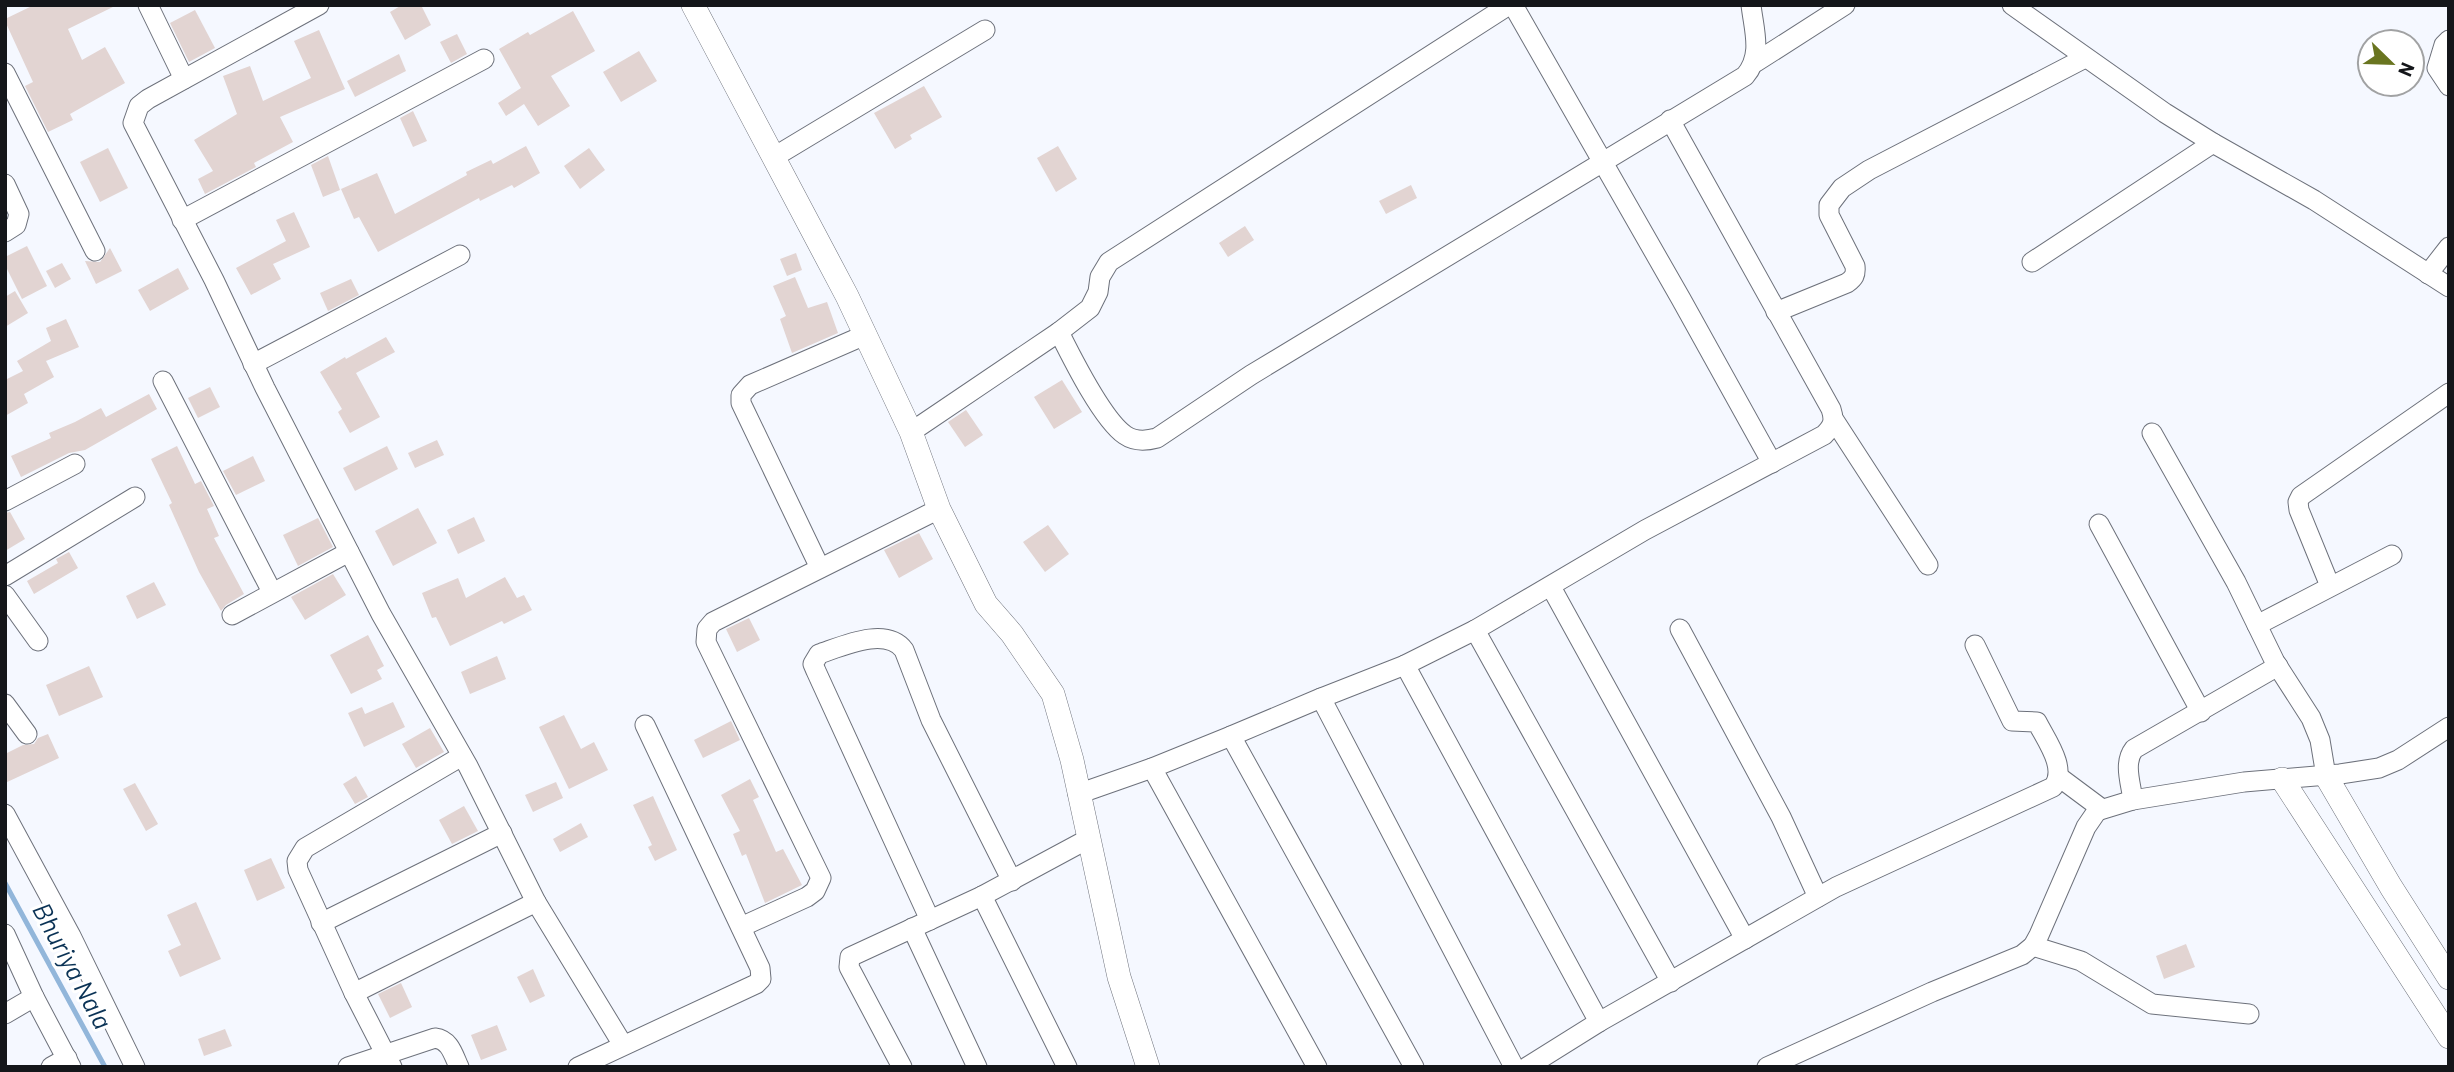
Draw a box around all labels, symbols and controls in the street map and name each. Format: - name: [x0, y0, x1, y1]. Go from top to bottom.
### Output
- north arrow: [2356, 28, 2426, 98]
- text: N: [2394, 60, 2420, 80]
- water label: Bhuriya Nala: [27, 897, 120, 1034]

